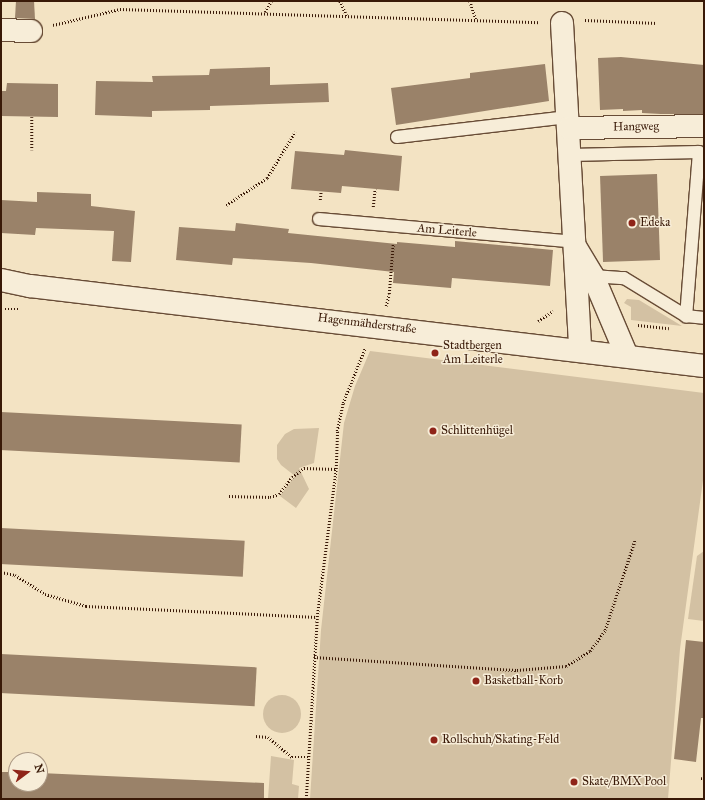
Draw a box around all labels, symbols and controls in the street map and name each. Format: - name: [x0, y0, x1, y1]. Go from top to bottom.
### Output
- street label: Hangweg: [613, 119, 659, 135]
- place label: Edeka: [640, 216, 670, 230]
- marker: Edeka: [627, 218, 637, 228]
- street label: Am Leiterle: [417, 221, 477, 241]
- street label: Hagenmähderstraße: [317, 311, 417, 337]
- place label: Stadtbergen Am Leiterle: [443, 339, 503, 367]
- marker: Stadtbergen Am Leiterle: [430, 348, 440, 358]
- place label: Schlittenhügel: [441, 424, 513, 438]
- marker: Schlittenhügel: [428, 426, 438, 436]
- place label: Basketball-Korb: [484, 674, 563, 688]
- marker: Basketball-Korb: [471, 676, 481, 686]
- place label: Rollschuh/Skating-Feld: [442, 733, 559, 747]
- marker: Rollschuh/Skating-Feld: [429, 735, 439, 745]
- north arrow: [8, 752, 48, 792]
- text: N: [32, 763, 47, 775]
- place label: Skate/BMX Pool: [582, 775, 666, 789]
- marker: Skate/BMX Pool: [569, 777, 579, 787]

